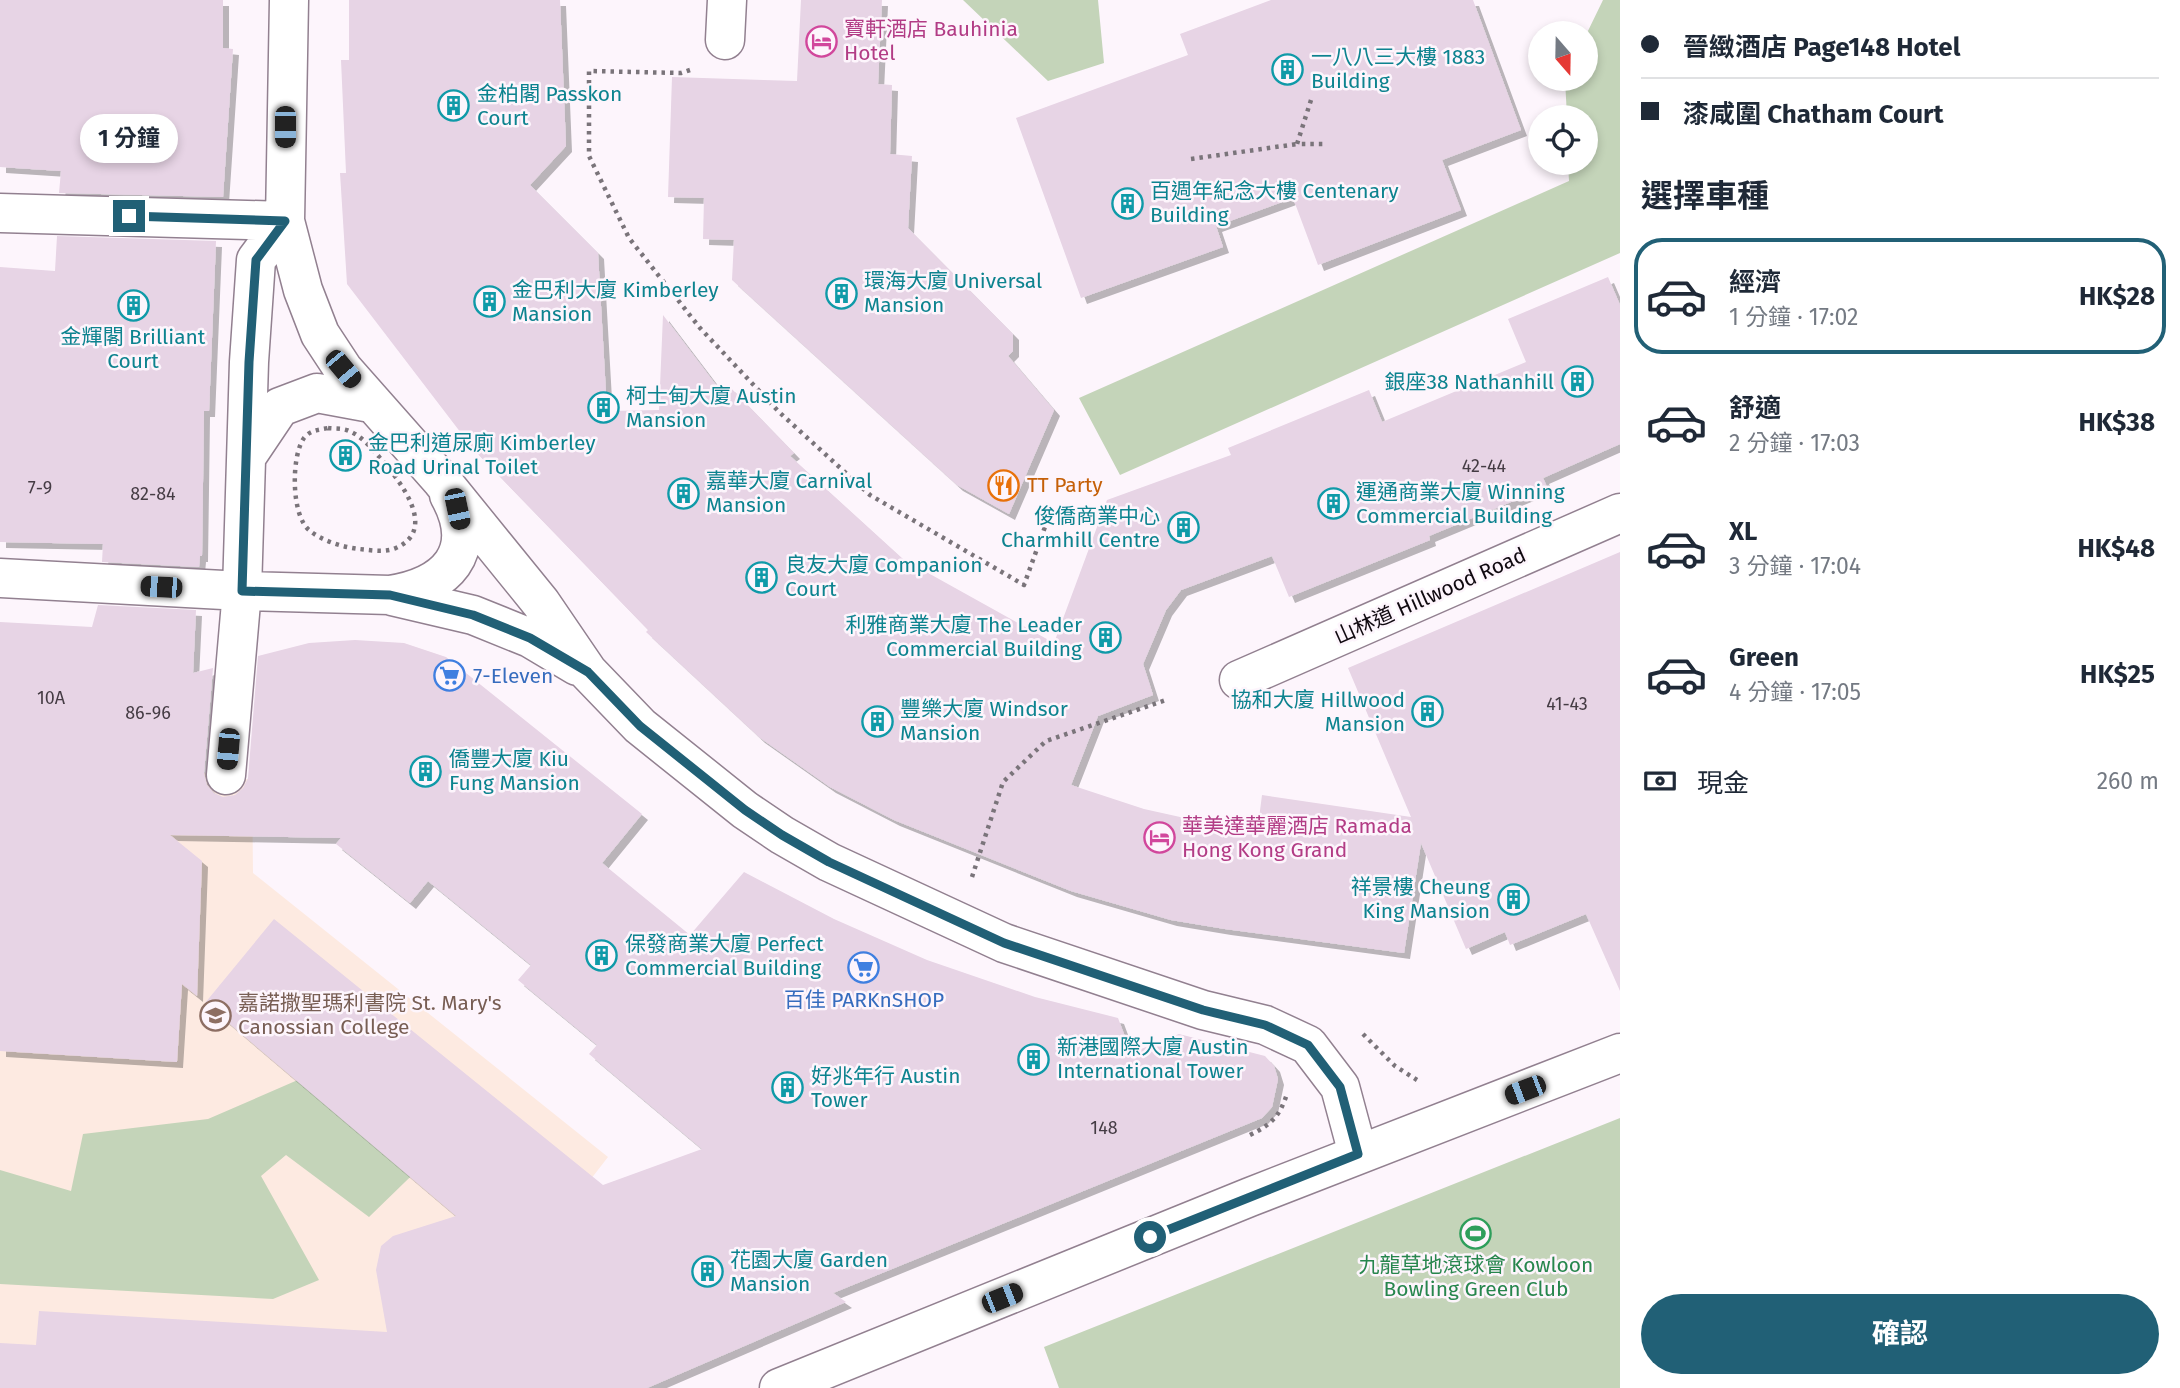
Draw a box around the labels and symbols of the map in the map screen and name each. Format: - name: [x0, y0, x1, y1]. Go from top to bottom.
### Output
- place label: 寶軒酒店 Bauhinia Hotel: [844, 16, 1018, 66]
- north arrow: [1528, 21, 1598, 91]
- hotel icon: 寶軒酒店 Bauhinia Hotel: [804, 24, 838, 58]
- place label: 一八八三大樓 1883 Building: [1311, 44, 1485, 94]
- building icon: 一八八三大樓 1883 Building: [1271, 52, 1305, 86]
- place label: 金柏閣 Passkon Court: [477, 81, 622, 131]
- building icon: 金柏閣 Passkon Court: [437, 89, 471, 123]
- car: [275, 106, 296, 148]
- callout: 1 分鐘: [80, 114, 178, 164]
- place label: 百週年紀念大樓 Centenary Building: [1150, 178, 1399, 228]
- building icon: 百週年紀念大樓 Centenary Building: [1110, 186, 1144, 220]
- route end: [113, 200, 145, 232]
- place label: 環海大廈 Universal Mansion: [864, 268, 1042, 318]
- building icon: 環海大廈 Universal Mansion: [824, 276, 858, 310]
- place label: 金巴利大廈 Kimberley Mansion: [512, 277, 719, 327]
- building icon: 金巴利大廈 Kimberley Mansion: [472, 285, 506, 319]
- building icon: 金輝閣 Brilliant Court: [116, 288, 150, 322]
- place label: 金輝閣 Brilliant Court: [61, 324, 206, 374]
- car: [322, 346, 365, 392]
- building icon: 銀座38 Nathanhill: [1560, 365, 1594, 399]
- place label: 銀座38 Nathanhill: [1384, 369, 1554, 395]
- place label: 柯士甸大廈 Austin Mansion: [626, 383, 796, 433]
- building icon: 柯士甸大廈 Austin Mansion: [586, 391, 620, 425]
- place label: 金巴利道尿廁 Kimberley Road Urinal Toilet: [368, 430, 596, 480]
- building icon: 金巴利道尿廁 Kimberley Road Urinal Toilet: [328, 438, 362, 472]
- house number: 42-44: [1462, 455, 1507, 477]
- place label: 嘉華大廈 Carnival Mansion: [706, 468, 872, 518]
- restaurant icon: TT Party: [987, 468, 1021, 502]
- place label: TT Party: [1027, 472, 1103, 498]
- building icon: 嘉華大廈 Carnival Mansion: [666, 476, 700, 510]
- house number: 7-9: [28, 477, 52, 499]
- place label: 運通商業大廈 Winning Commercial Building: [1356, 479, 1565, 529]
- house number: 82-84: [130, 483, 176, 505]
- car: [443, 486, 472, 532]
- building icon: 運通商業大廈 Winning Commercial Building: [1316, 487, 1350, 521]
- place label: 俊僑商業中心 Charmhill Centre: [1001, 503, 1160, 553]
- building icon: 俊僑商業中心 Charmhill Centre: [1166, 511, 1200, 545]
- street label: 山林道 Hillwood Road: [1330, 542, 1530, 650]
- place label: 良友大廈 Companion Court: [785, 552, 983, 602]
- building icon: 良友大廈 Companion Court: [745, 560, 779, 594]
- car: [140, 575, 183, 599]
- place label: 利雅商業大廈 The Leader Commercial Building: [846, 612, 1082, 662]
- building icon: 利雅商業大廈 The Leader Commercial Building: [1088, 620, 1122, 654]
- supermarket icon: 7-Eleven: [433, 659, 467, 693]
- place label: 7-Eleven: [473, 663, 553, 689]
- house number: 10A: [37, 687, 66, 709]
- place label: 協和大廈 Hillwood Mansion: [1231, 687, 1405, 737]
- house number: 41-43: [1546, 693, 1588, 715]
- building icon: 協和大廈 Hillwood Mansion: [1411, 695, 1445, 729]
- place label: 豐樂大廈 Windsor Mansion: [900, 696, 1068, 746]
- house number: 86-96: [125, 702, 171, 724]
- building icon: 豐樂大廈 Windsor Mansion: [860, 704, 894, 738]
- car: [216, 727, 241, 771]
- place label: 僑豐大廈 Kiu Fung Mansion: [449, 746, 580, 796]
- building icon: 僑豐大廈 Kiu Fung Mansion: [409, 754, 443, 788]
- place label: 華美達華麗酒店 Ramada Hong Kong Grand: [1182, 813, 1412, 863]
- hotel icon: 華美達華麗酒店 Ramada Hong Kong Grand: [1142, 821, 1176, 855]
- place label: 祥景樓 Cheung King Mansion: [1351, 874, 1490, 924]
- building icon: 祥景樓 Cheung King Mansion: [1496, 882, 1530, 916]
- place label: 保發商業大廈 Perfect Commercial Building: [625, 931, 824, 981]
- building icon: 保發商業大廈 Perfect Commercial Building: [585, 939, 619, 973]
- supermarket icon: 百佳 PARKnSHOP: [847, 951, 881, 985]
- place label: 百佳 PARKnSHOP: [784, 987, 944, 1013]
- place label: 嘉諾撒聖瑪利書院 St. Mary's Canossian College: [238, 990, 502, 1040]
- school or university icon: 嘉諾撒聖瑪利書院 St. Mary's Canossian College: [198, 998, 232, 1032]
- place label: 新港國際大廈 Austin International Tower: [1057, 1034, 1248, 1084]
- building icon: 新港國際大廈 Austin International Tower: [1017, 1042, 1051, 1076]
- place label: 好兆年行 Austin Tower: [811, 1063, 960, 1113]
- building icon: 好兆年行 Austin Tower: [771, 1071, 805, 1105]
- car: [1502, 1073, 1549, 1107]
- house number: 148: [1090, 1117, 1118, 1139]
- sports icon: 九龍草地滾球會 Kowloon Bowling Green Club: [1459, 1216, 1493, 1250]
- route start: [1134, 1221, 1166, 1253]
- place label: 花園大廈 Garden Mansion: [730, 1247, 888, 1297]
- place label: 九龍草地滾球會 Kowloon Bowling Green Club: [1359, 1252, 1593, 1302]
- building icon: 花園大廈 Garden Mansion: [690, 1255, 724, 1289]
- car: [979, 1280, 1026, 1316]

